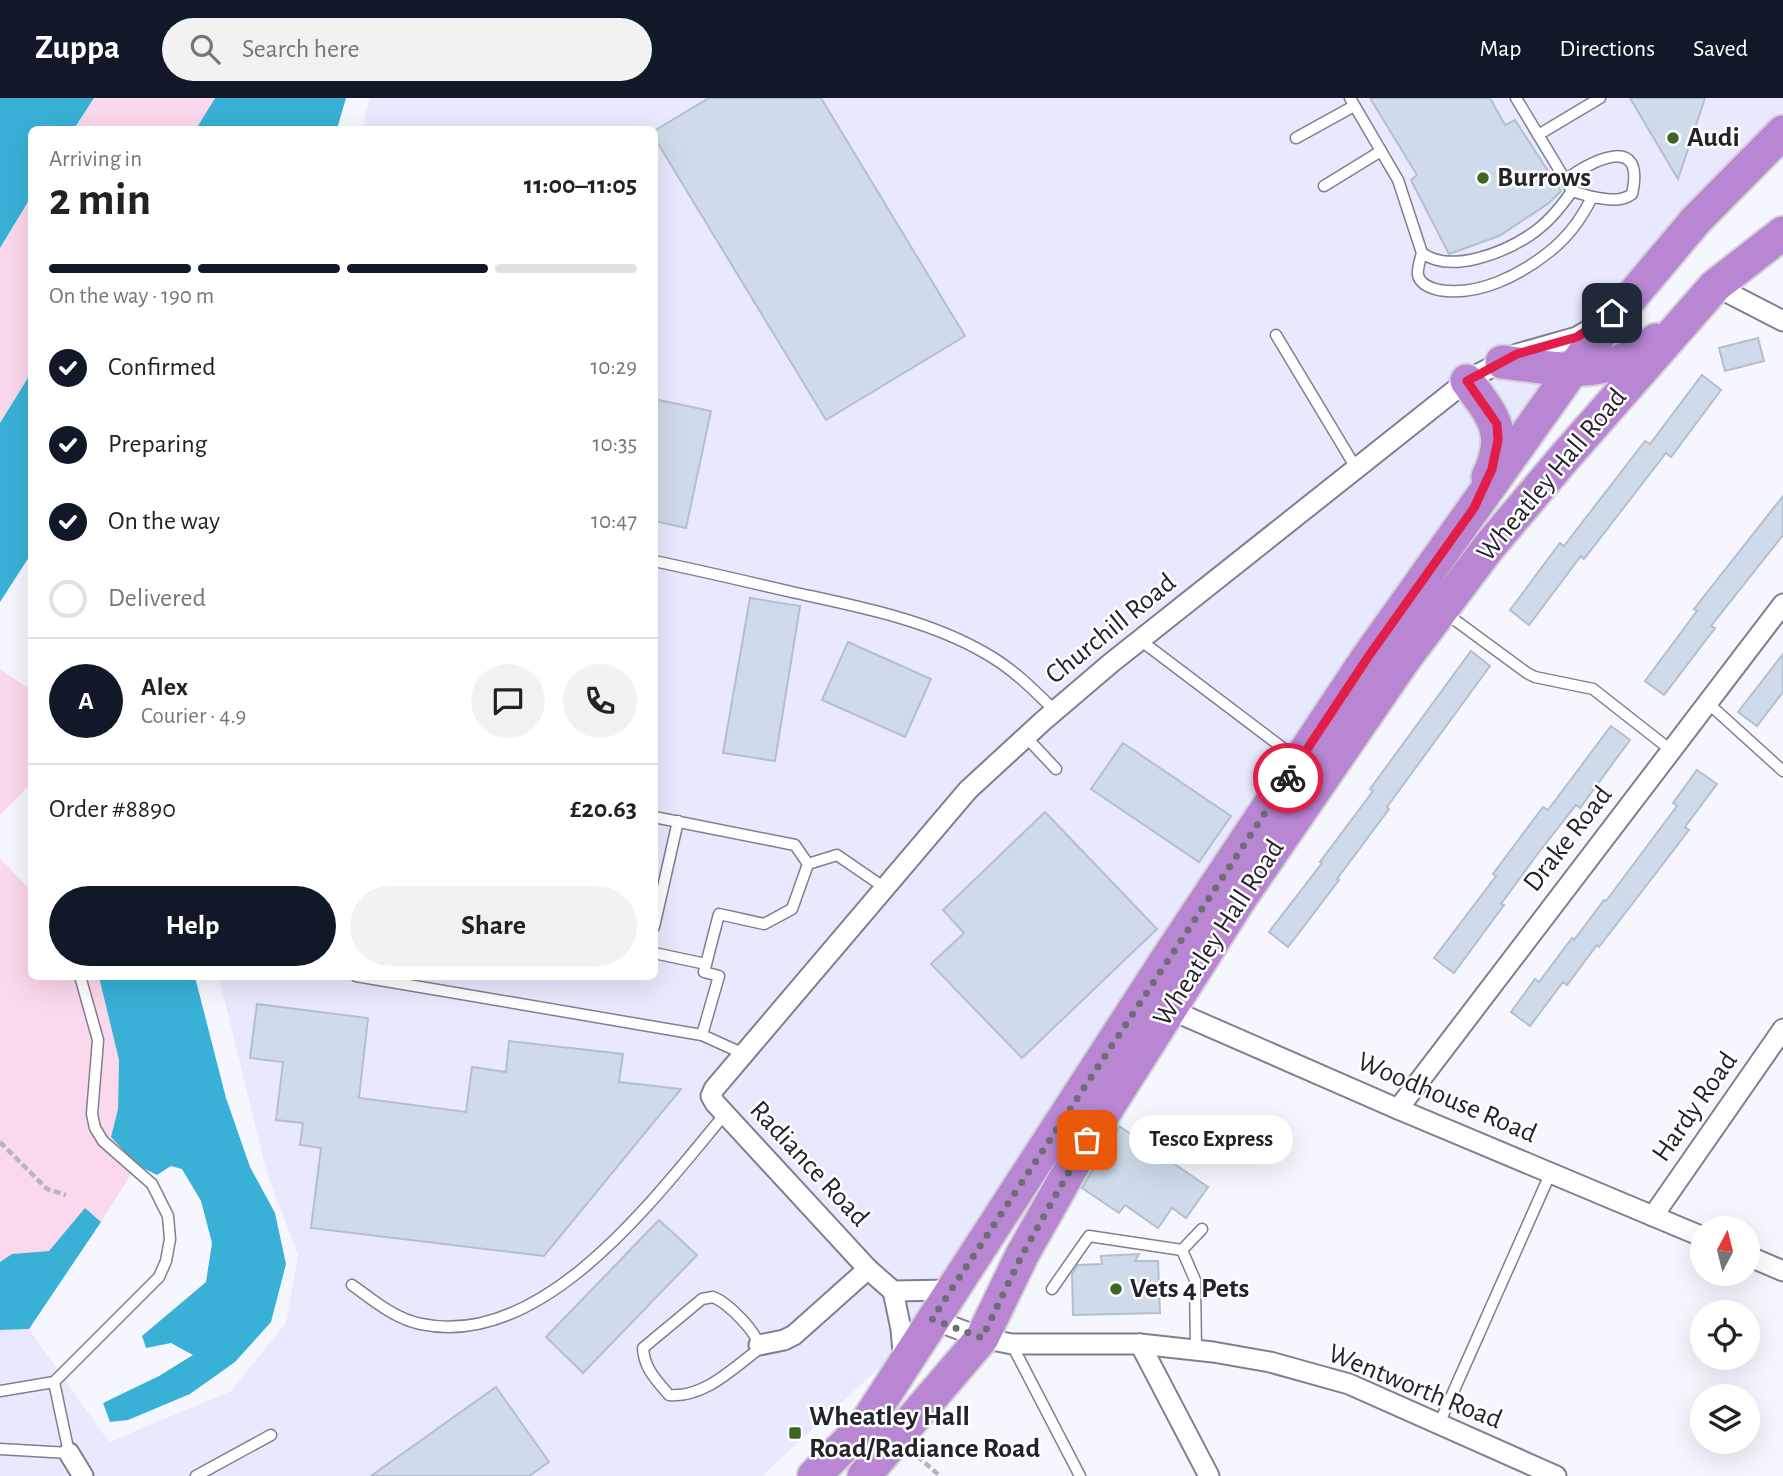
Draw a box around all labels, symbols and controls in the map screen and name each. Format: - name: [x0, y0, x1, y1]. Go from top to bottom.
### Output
- search box: [162, 18, 652, 81]
- icon: search: [186, 30, 224, 68]
- text: Zuppa: [35, 32, 120, 65]
- text: Search here: [242, 36, 359, 62]
- text: Map: [1479, 37, 1521, 61]
- text: Directions: [1559, 37, 1655, 61]
- text: Saved: [1693, 37, 1748, 61]
- place label: Audi: [1687, 124, 1740, 152]
- marker: Audi: [1665, 130, 1681, 146]
- text: Arriving in: [49, 148, 142, 171]
- place label: Burrows: [1497, 164, 1591, 192]
- marker: Burrows: [1475, 170, 1491, 186]
- text: 11:00–11:05: [524, 172, 637, 198]
- text: 2 min: [49, 177, 151, 223]
- pin: [1582, 283, 1642, 343]
- text: On the way · 190 m: [49, 285, 214, 308]
- icon: home: [1593, 294, 1631, 332]
- icon: check: [49, 349, 87, 387]
- text: Confirmed: [108, 354, 216, 380]
- text: 10:29: [590, 356, 637, 379]
- street label: Wheatley Hall Road: [1472, 383, 1632, 567]
- icon: check: [49, 426, 87, 464]
- text: Preparing: [108, 431, 207, 457]
- text: 10:35: [593, 433, 637, 456]
- icon: check: [49, 503, 87, 541]
- text: On the way: [108, 508, 220, 534]
- text: 10:47: [591, 510, 637, 533]
- street label: Churchill Road: [1041, 568, 1181, 690]
- text: Delivered: [108, 585, 206, 611]
- button: chat: [471, 664, 545, 738]
- button: phone: [563, 664, 637, 738]
- text: Alex: [141, 674, 188, 700]
- text: A: [78, 688, 94, 714]
- text: Courier · 4.9: [141, 705, 246, 728]
- courier: [1253, 743, 1323, 813]
- icon: bike: [1269, 759, 1307, 797]
- street label: Drake Road: [1518, 781, 1618, 897]
- text: Order #8890: [49, 796, 176, 822]
- text: £20.63: [570, 796, 637, 822]
- street label: Wheatley Hall Road: [1148, 835, 1290, 1031]
- button: Help: [49, 886, 336, 966]
- button: Share: [350, 886, 637, 966]
- street label: Hardy Road: [1647, 1047, 1743, 1167]
- street label: Woodhouse Road: [1353, 1048, 1541, 1148]
- street label: Radiance Road: [744, 1096, 874, 1232]
- pin: [1057, 1110, 1117, 1170]
- callout: Tesco Express: [1129, 1116, 1294, 1164]
- icon: bag: [1068, 1121, 1106, 1159]
- text: Tesco Express: [1149, 1128, 1273, 1151]
- north arrow: [1690, 1216, 1760, 1286]
- map controls: [1690, 1216, 1760, 1454]
- place label: Vets 4 Pets: [1130, 1275, 1249, 1303]
- marker: Vets 4 Pets: [1108, 1281, 1124, 1297]
- button: locate: [1690, 1300, 1760, 1370]
- street label: Wentworth Road: [1324, 1339, 1506, 1435]
- button: layers: [1690, 1384, 1760, 1454]
- place label: Wheatley Hall Road/Radiance Road: [809, 1403, 1041, 1463]
- marker: Wheatley Hall Road/Radiance Road: [787, 1425, 803, 1441]

